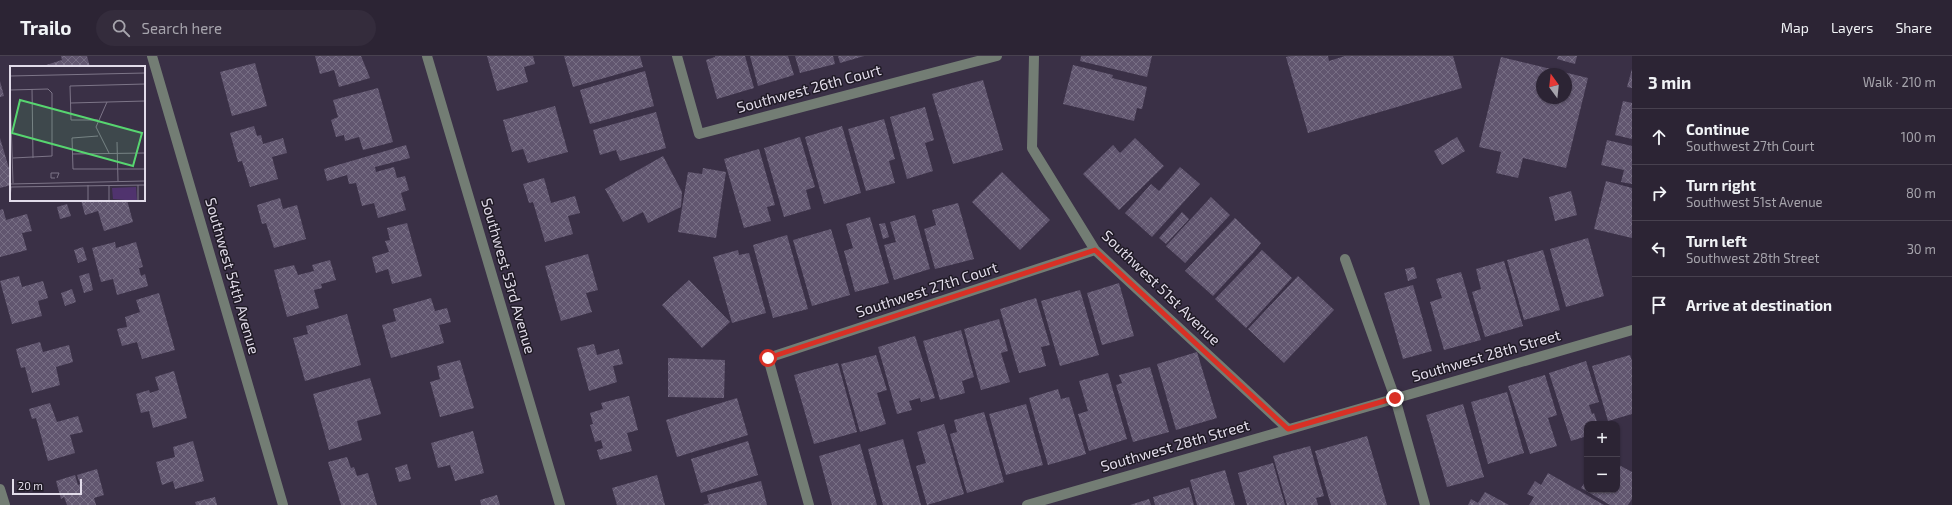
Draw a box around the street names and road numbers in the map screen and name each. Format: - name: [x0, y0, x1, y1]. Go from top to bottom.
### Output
- street label: Southwest 26th Court: [734, 60, 883, 116]
- street label: Southwest 54th Avenue: [202, 195, 264, 356]
- street label: Southwest 53rd Avenue: [478, 196, 540, 356]
- street label: Southwest 51st Avenue: [1099, 226, 1225, 348]
- street label: Southwest 27th Court: [853, 258, 1000, 321]
- street label: Southwest 28th Street: [1409, 325, 1562, 385]
- street label: Southwest 28th Street: [1098, 415, 1251, 475]

